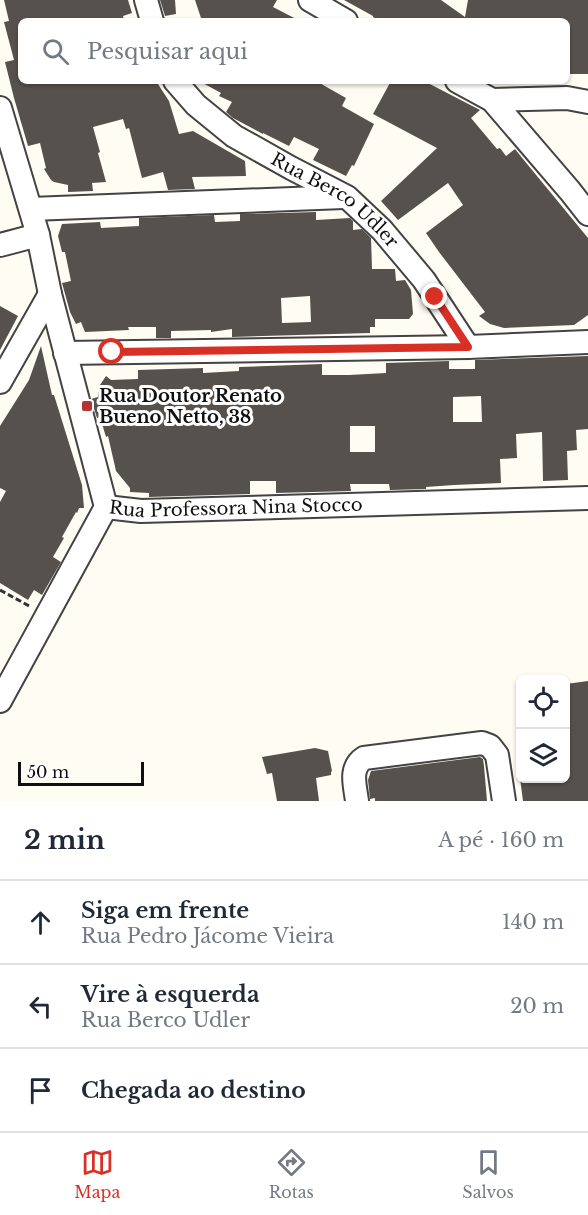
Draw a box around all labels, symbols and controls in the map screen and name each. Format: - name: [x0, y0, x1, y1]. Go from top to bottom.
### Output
- search box: [18, 18, 570, 84]
- icon: search: [39, 35, 72, 68]
- text: Pesquisar aqui: [87, 38, 248, 65]
- street label: Rua Berco Udler: [267, 148, 403, 252]
- route end: [421, 283, 447, 309]
- route start: [98, 338, 124, 364]
- place label: Rua Doutor Renato Bueno Netto, 38: [99, 385, 282, 428]
- marker: Rua Doutor Renato Bueno Netto, 38: [80, 399, 94, 413]
- street label: Rua Professora Nina Stocco: [108, 494, 363, 522]
- map controls: [516, 675, 570, 783]
- button: locate: [516, 675, 570, 729]
- button: layers: [516, 729, 570, 783]
- scale bar: [18, 759, 144, 786]
- text: 50 m: [27, 762, 69, 782]
- text: 2 min: [24, 824, 105, 856]
- text: A pé · 160 m: [438, 828, 564, 852]
- text: Siga em frente: [81, 897, 249, 924]
- icon: ahead: [24, 906, 57, 939]
- text: 140 m: [502, 910, 564, 934]
- text: Rua Pedro Jácome Vieira: [81, 924, 334, 948]
- text: Vire à esquerda: [81, 981, 260, 1008]
- icon: left: [24, 990, 57, 1023]
- text: 20 m: [510, 994, 564, 1018]
- text: Rua Berco Udler: [81, 1008, 250, 1032]
- icon: arrive: [24, 1074, 57, 1107]
- text: Chegada ao destino: [81, 1077, 306, 1104]
- tab: Mapa: [74, 1146, 120, 1202]
- tab: Rotas: [269, 1146, 314, 1202]
- tab: Salvos: [462, 1146, 514, 1202]

